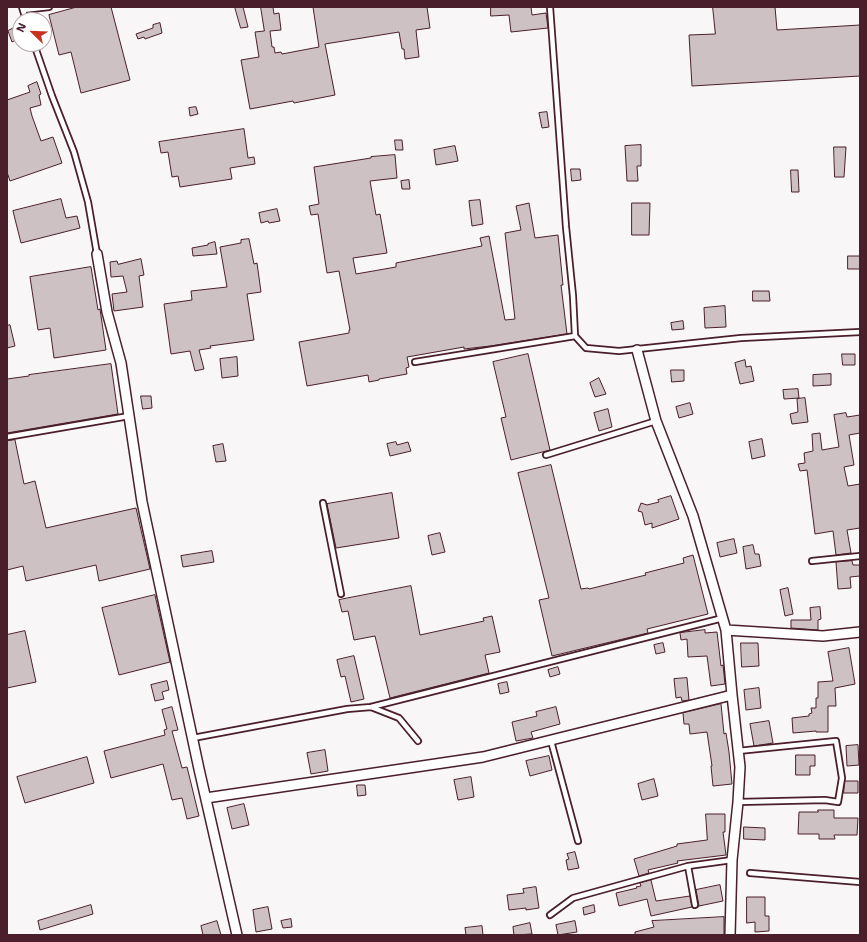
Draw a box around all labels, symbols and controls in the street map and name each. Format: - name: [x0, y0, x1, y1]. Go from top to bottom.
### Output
- north arrow: [12, 12, 52, 52]
- text: N: [13, 21, 30, 34]

